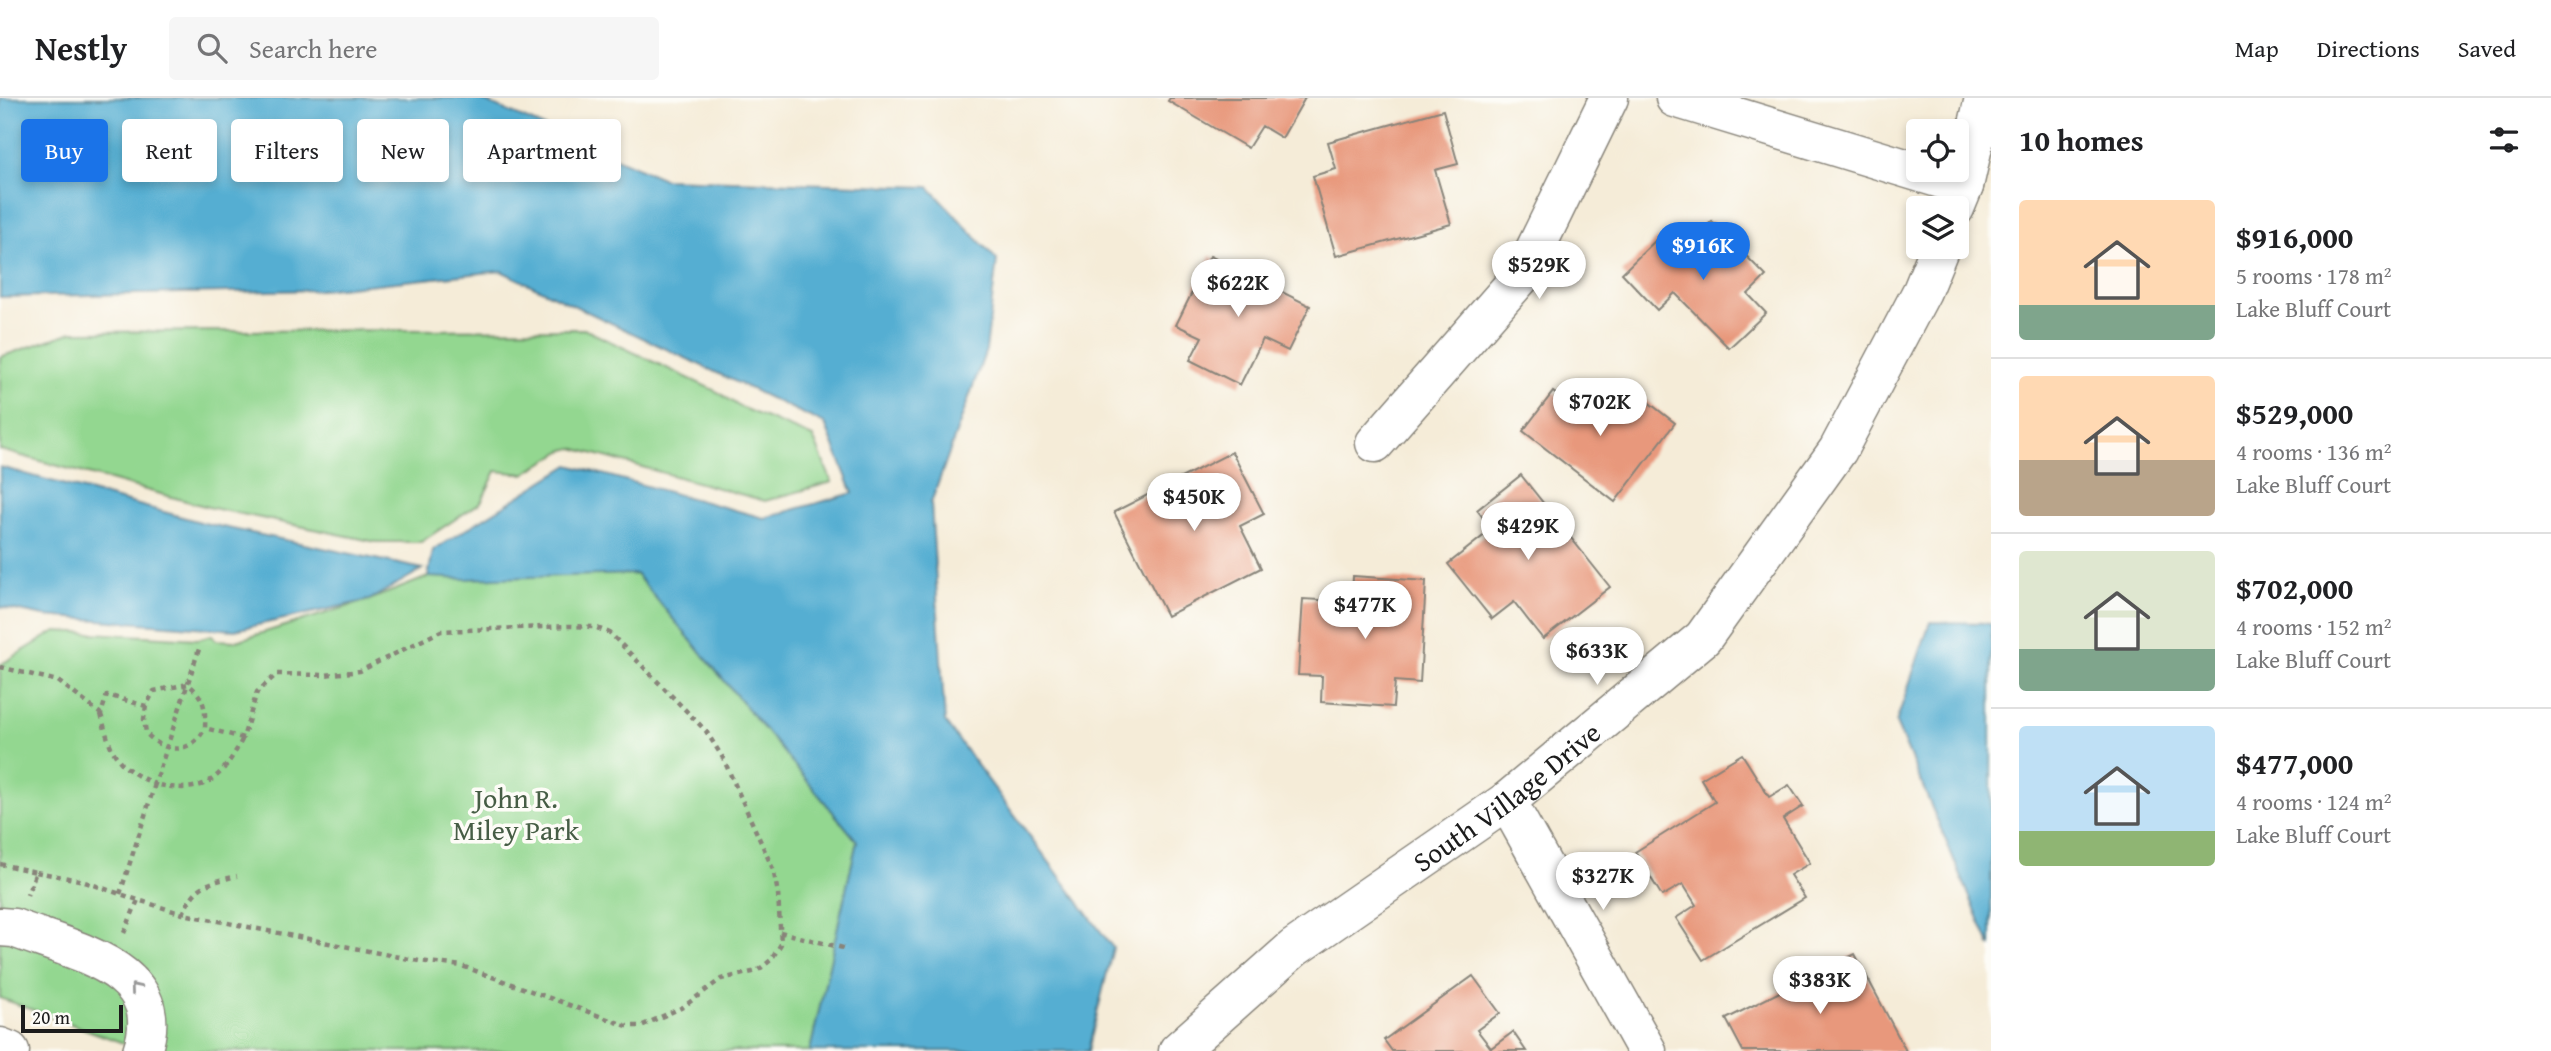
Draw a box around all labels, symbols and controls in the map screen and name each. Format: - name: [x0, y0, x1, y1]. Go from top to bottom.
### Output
- search box: [169, 17, 659, 80]
- text: Nestly: [35, 24, 127, 72]
- icon: search: [193, 29, 231, 67]
- text: Search here: [249, 29, 377, 68]
- text: Map: [2235, 31, 2279, 66]
- text: Directions: [2317, 31, 2420, 66]
- text: Saved: [2458, 31, 2516, 66]
- text: 10 homes: [2019, 118, 2144, 162]
- chip: Buy: [21, 119, 108, 182]
- chip: Rent: [122, 119, 217, 182]
- chip: Filters: [231, 119, 343, 182]
- chip: New: [357, 119, 449, 182]
- chip: Apartment: [463, 119, 621, 182]
- map controls: [1906, 119, 1969, 259]
- button: locate: [1906, 119, 1969, 182]
- icon: filters: [2485, 121, 2523, 159]
- button: layers: [1906, 196, 1969, 259]
- text: $916,000: [2236, 215, 2353, 259]
- pin: $916K: [1654, 222, 1752, 282]
- text: $916K: [1672, 228, 1734, 261]
- icon: home: [2075, 228, 2159, 312]
- pin: $529K: [1490, 242, 1588, 301]
- text: $529K: [1508, 247, 1570, 280]
- text: 5 rooms · 178 m²: [2236, 259, 2391, 292]
- pin: $622K: [1189, 260, 1287, 319]
- text: $622K: [1207, 265, 1269, 298]
- text: Lake Bluff Court: [2236, 292, 2391, 325]
- pin: $702K: [1551, 378, 1649, 438]
- text: $702K: [1569, 384, 1631, 417]
- text: $529,000: [2236, 391, 2353, 435]
- icon: home: [2075, 404, 2159, 488]
- text: 4 rooms · 136 m²: [2236, 435, 2391, 468]
- text: Lake Bluff Court: [2236, 468, 2391, 501]
- pin: $450K: [1145, 474, 1243, 533]
- text: $450K: [1163, 479, 1225, 512]
- pin: $429K: [1479, 503, 1577, 562]
- text: $429K: [1497, 508, 1559, 541]
- text: $702,000: [2236, 566, 2353, 610]
- icon: home: [2075, 579, 2159, 663]
- pin: $477K: [1316, 582, 1414, 641]
- text: $477K: [1334, 587, 1396, 620]
- text: 4 rooms · 152 m²: [2236, 610, 2391, 643]
- pin: $633K: [1548, 628, 1646, 687]
- text: $633K: [1566, 633, 1628, 666]
- text: Lake Bluff Court: [2236, 643, 2391, 676]
- street label: South Village Drive: [1404, 712, 1609, 881]
- text: $477,000: [2236, 741, 2353, 785]
- icon: home: [2075, 754, 2159, 838]
- park label: John R. Miley Park: [453, 777, 580, 850]
- text: 4 rooms · 124 m²: [2236, 785, 2391, 818]
- text: Lake Bluff Court: [2236, 818, 2391, 851]
- pin: $327K: [1554, 852, 1652, 912]
- text: $327K: [1572, 858, 1634, 891]
- pin: $383K: [1771, 956, 1869, 1016]
- text: $383K: [1789, 962, 1851, 995]
- one-way arrow: [131, 983, 143, 996]
- scale bar: [21, 1002, 122, 1034]
- text: 20 m: [32, 1003, 70, 1031]

